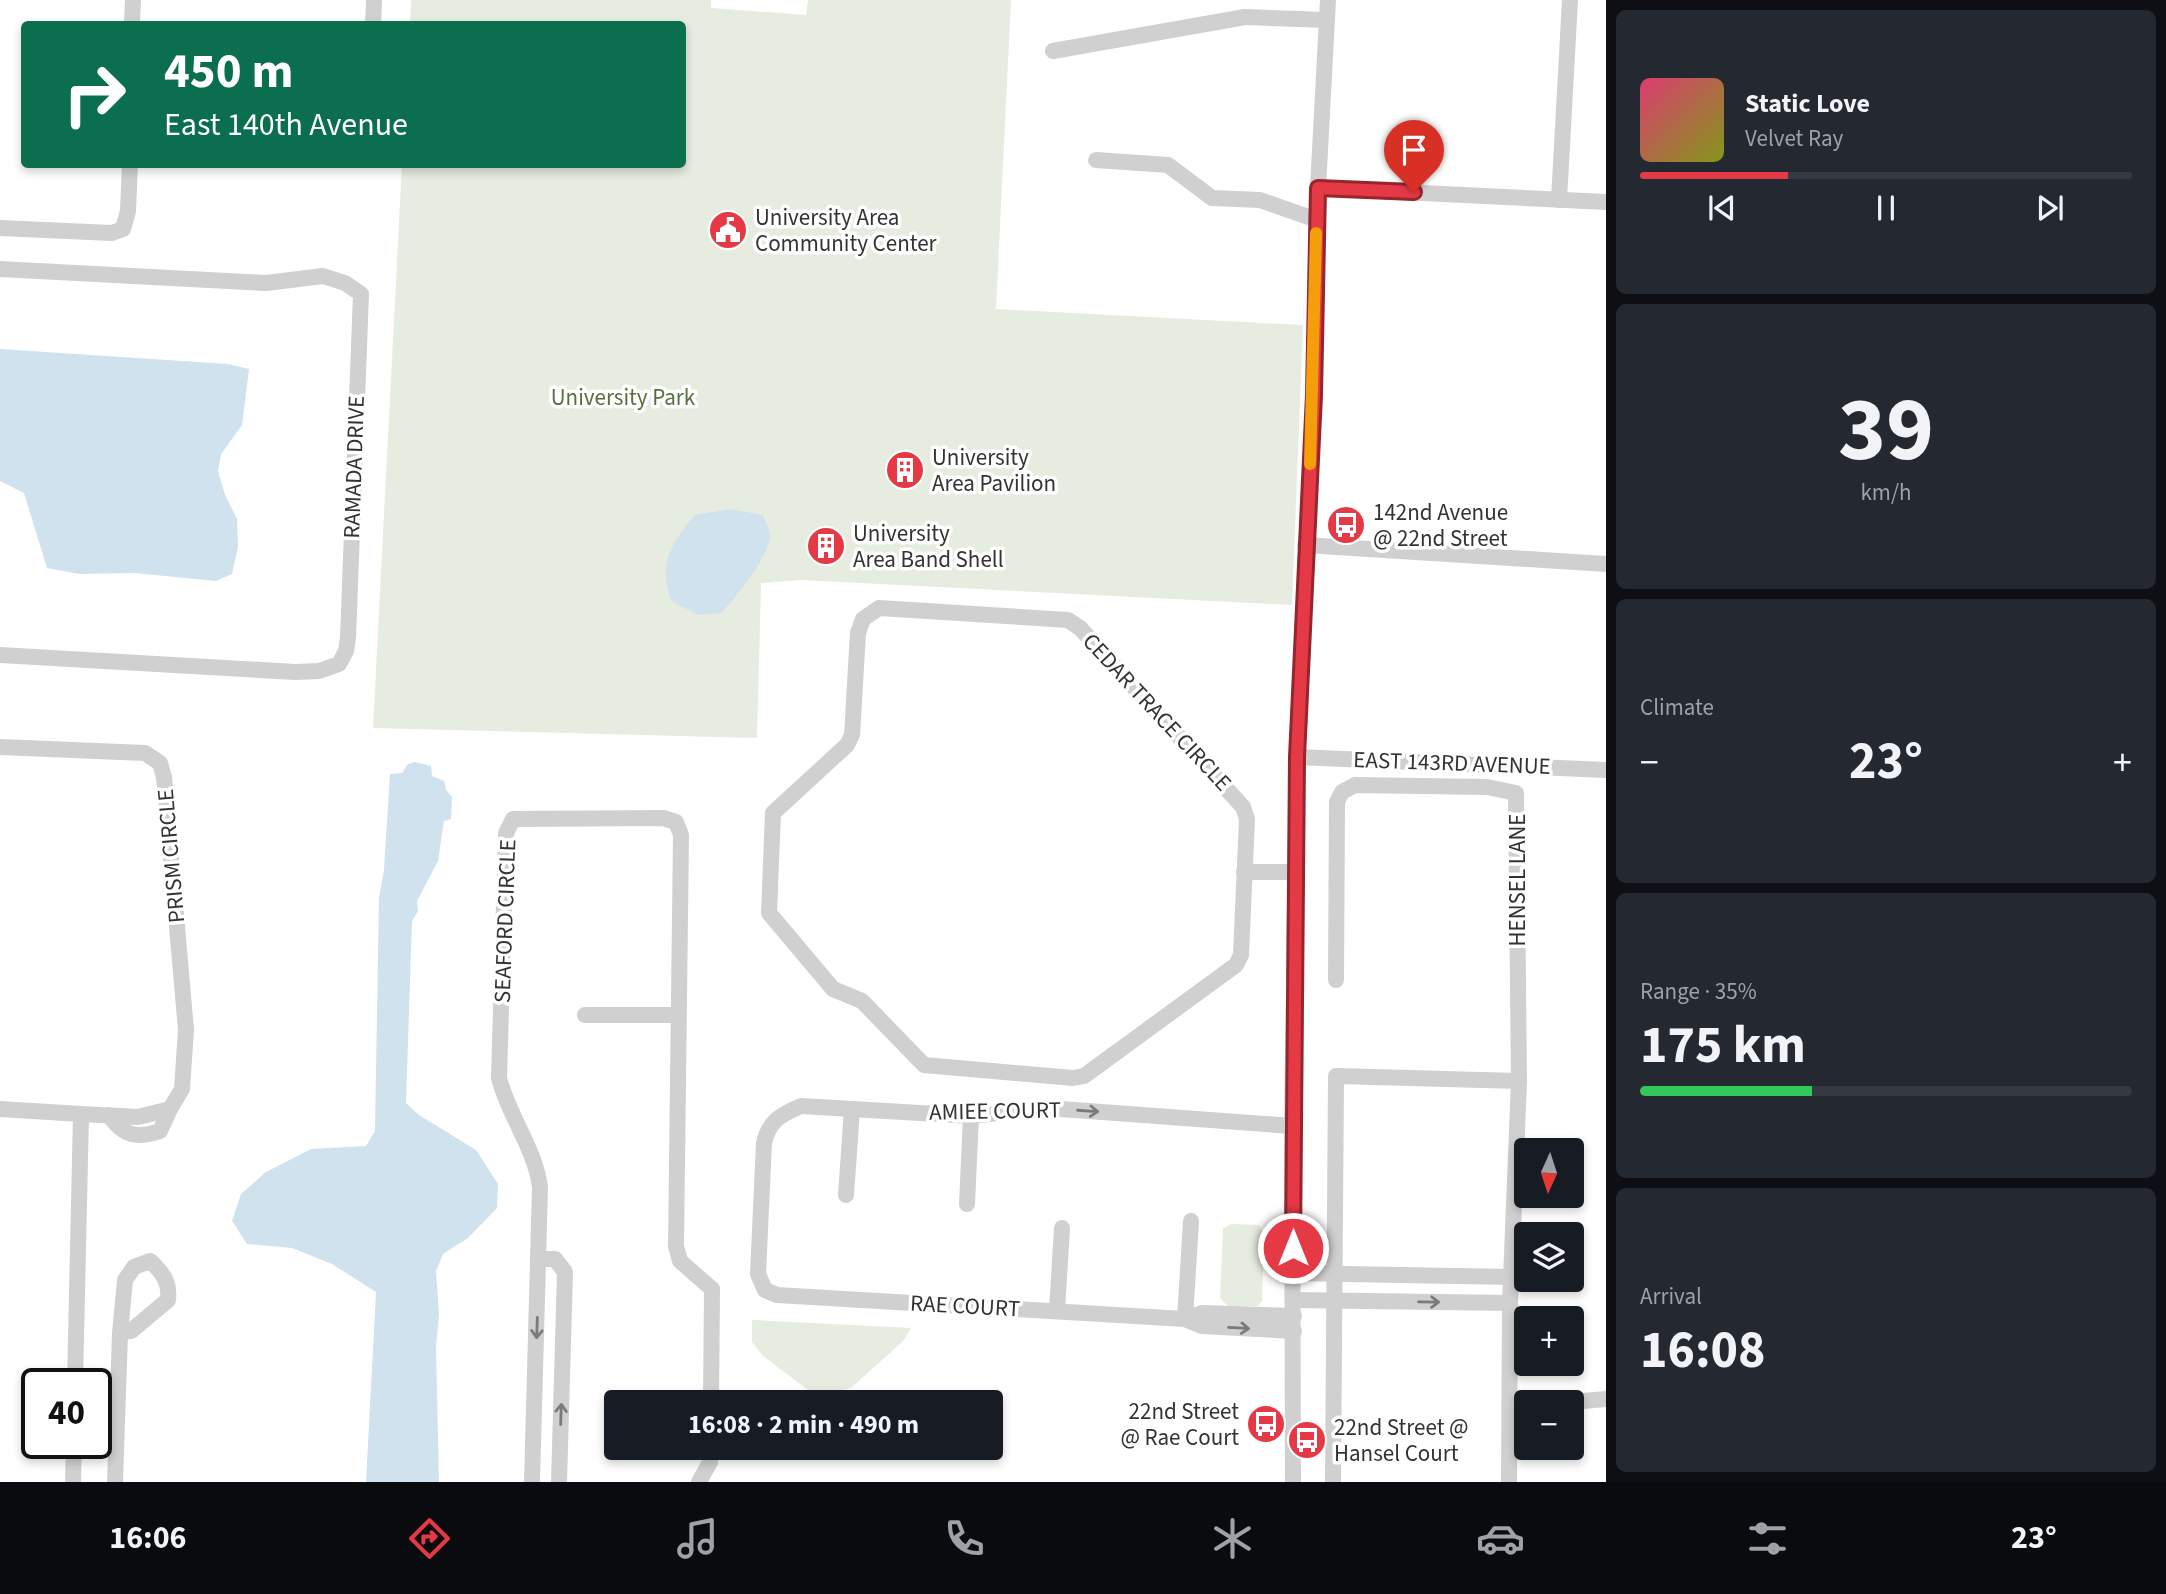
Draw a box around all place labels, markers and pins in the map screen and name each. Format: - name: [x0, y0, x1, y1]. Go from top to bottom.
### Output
- pin: [1384, 120, 1444, 192]
- place label: University Area Community Center: [755, 201, 938, 260]
- public building icon: University Area Community Center: [707, 209, 749, 251]
- place label: University Area Pavilion: [932, 441, 1056, 500]
- building icon: University Area Pavilion: [884, 449, 926, 491]
- place label: 142nd Avenue @ 22nd Street: [1373, 496, 1508, 555]
- bus stop icon: 142nd Avenue @ 22nd Street: [1325, 504, 1367, 546]
- place label: University Area Band Shell: [853, 517, 1004, 576]
- building icon: University Area Band Shell: [805, 525, 847, 567]
- place label: 22nd Street @ Rae Court: [1120, 1395, 1239, 1454]
- bus stop icon: 22nd Street @ Rae Court: [1245, 1403, 1287, 1445]
- place label: 22nd Street @ Hansel Court: [1334, 1411, 1469, 1470]
- bus stop icon: 22nd Street @ Hansel Court: [1286, 1419, 1328, 1461]

